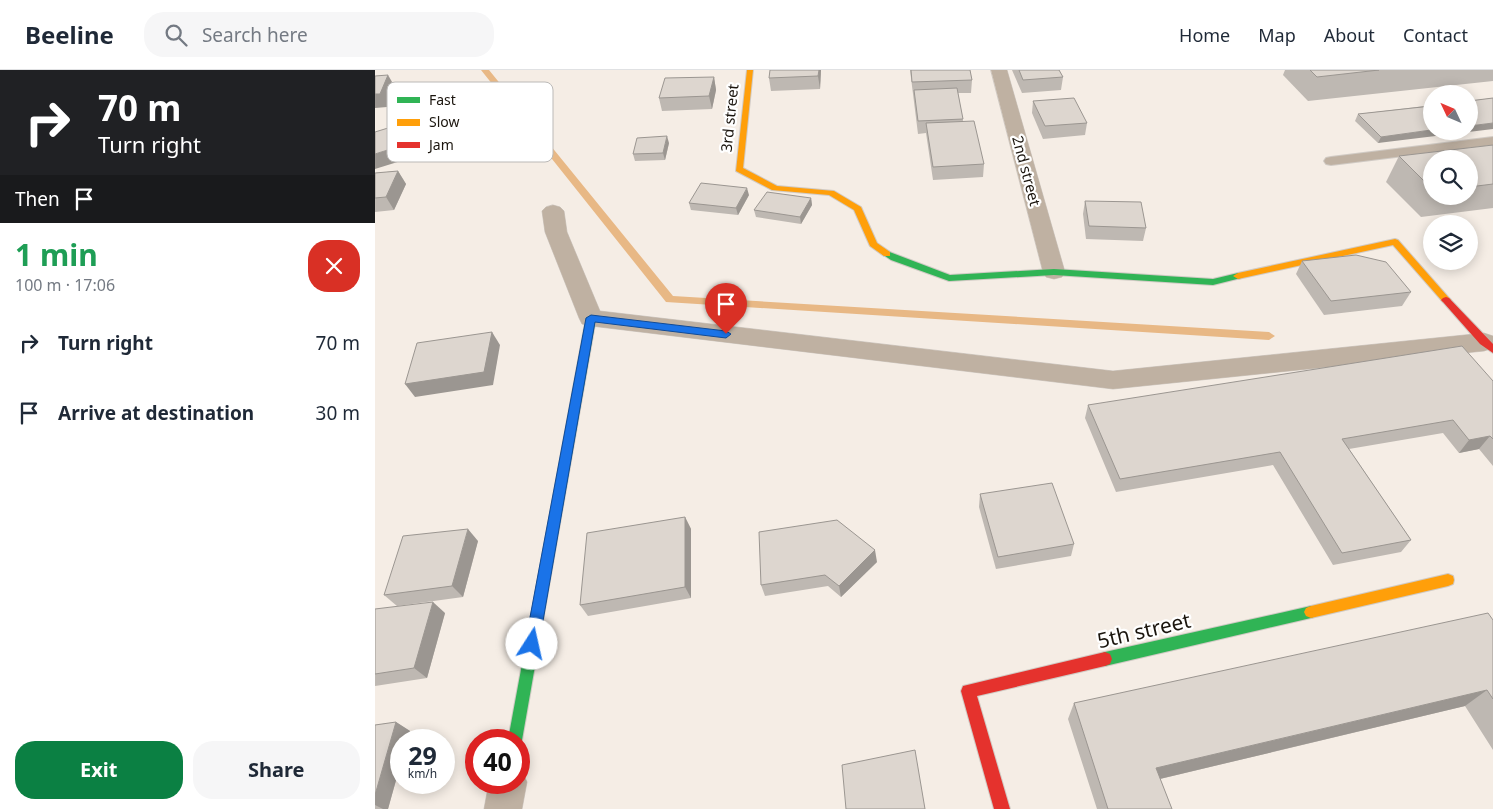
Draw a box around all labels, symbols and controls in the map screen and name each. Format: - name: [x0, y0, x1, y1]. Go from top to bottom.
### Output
- search box: [144, 12, 494, 57]
- text: Beeline: [25, 18, 114, 51]
- icon: search: [162, 21, 190, 49]
- text: Search here: [202, 22, 308, 48]
- text: Home: [1179, 23, 1230, 47]
- text: Map: [1258, 23, 1296, 47]
- text: About: [1324, 23, 1375, 47]
- text: Contact: [1403, 23, 1468, 47]
- legend: [387, 82, 553, 162]
- street label: 3rd street: [715, 82, 743, 153]
- text: 70 m: [98, 84, 181, 131]
- north arrow: [1423, 85, 1477, 140]
- map controls: [1423, 85, 1478, 270]
- icon: right: [15, 90, 80, 155]
- text: Fast: [429, 90, 456, 109]
- text: Slow: [429, 112, 460, 131]
- text: Turn right: [98, 129, 201, 159]
- street label: 2nd street: [1008, 133, 1046, 209]
- text: Jam: [427, 135, 454, 154]
- button: search: [1423, 150, 1478, 205]
- icon: arrive: [70, 185, 98, 213]
- text: Then: [15, 186, 60, 212]
- button: layers: [1423, 215, 1478, 270]
- text: 1 min: [15, 234, 98, 275]
- button: close: [308, 240, 360, 292]
- text: 100 m · 17:06: [15, 274, 115, 296]
- pin: [705, 283, 747, 334]
- icon: arrive: [712, 290, 740, 318]
- icon: right: [15, 329, 43, 357]
- text: Turn right: [58, 330, 153, 356]
- text: 70 m: [316, 330, 360, 356]
- icon: arrive: [15, 399, 43, 427]
- text: Arrive at destination: [58, 400, 254, 426]
- text: 30 m: [316, 400, 360, 426]
- street label: 5th street: [1094, 606, 1194, 654]
- position arrow: [505, 617, 557, 669]
- speed limit sign: 40: [465, 729, 530, 794]
- text: 29: [408, 738, 437, 772]
- button: Exit: [15, 741, 183, 799]
- button: Share: [193, 741, 360, 799]
- text: km/h: [408, 765, 437, 782]

